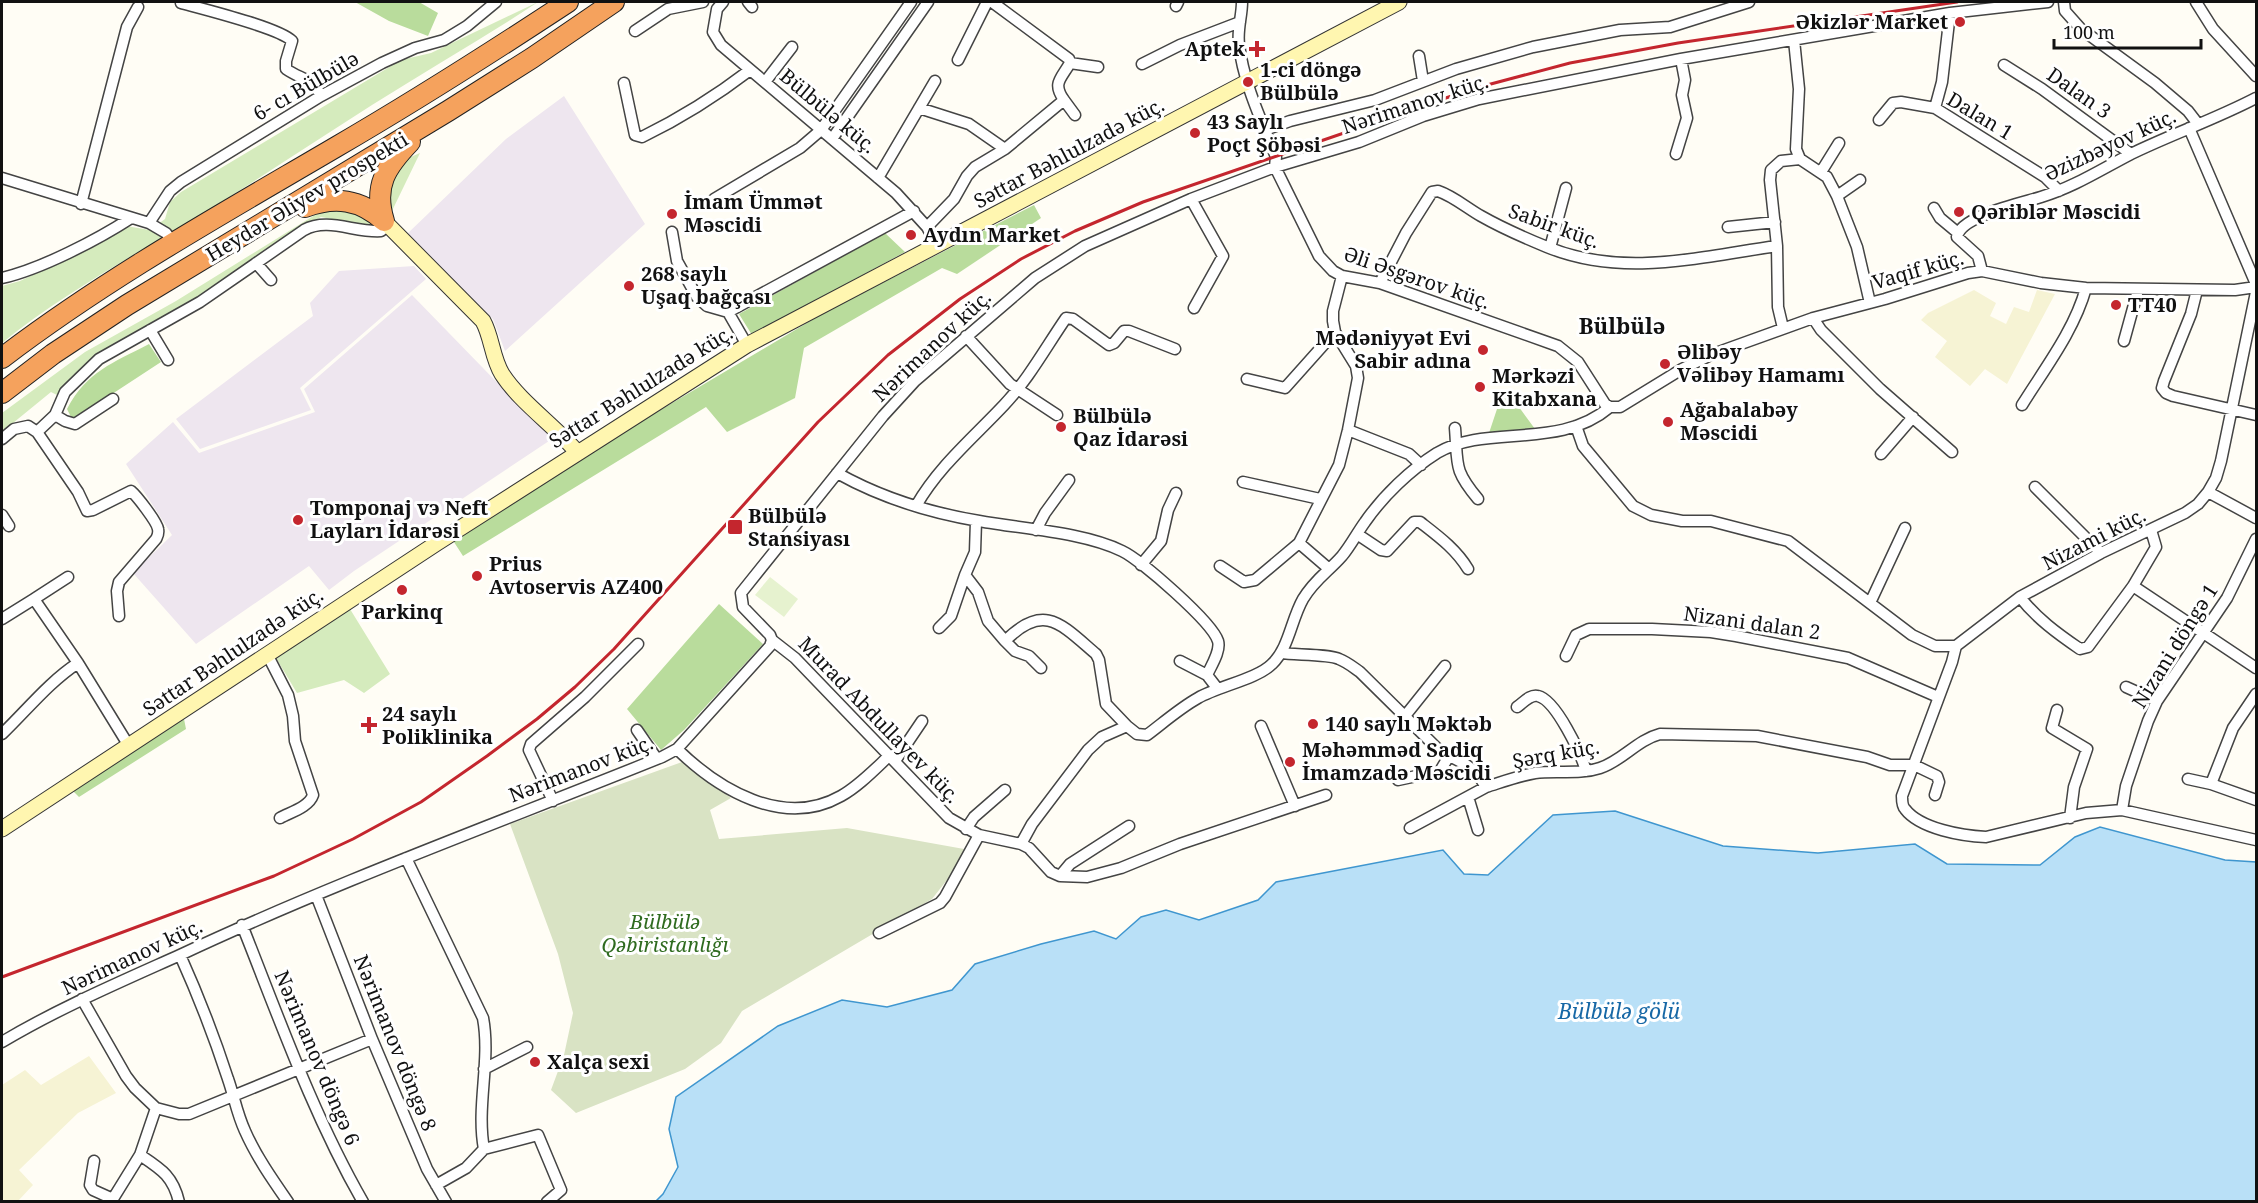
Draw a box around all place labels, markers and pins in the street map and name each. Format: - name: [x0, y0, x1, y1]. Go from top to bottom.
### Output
- place label: Əkizlər Market: [1796, 8, 1948, 35]
- marker: Əkizlər Market: [1953, 15, 1967, 29]
- place label: Aptek: [1185, 35, 1245, 62]
- marker: Aptek: [1250, 42, 1264, 56]
- place label: 1-ci döngə Bülbülə: [1260, 56, 1362, 106]
- marker: 1-ci döngə Bülbülə: [1241, 75, 1255, 89]
- place label: 43 Saylı Poçt Şöbəsi: [1207, 108, 1321, 158]
- marker: 43 Saylı Poçt Şöbəsi: [1188, 126, 1202, 140]
- place label: İmam Ümmət Məscidi: [684, 188, 823, 238]
- place label: Qəriblər Məscidi: [1971, 198, 2141, 225]
- marker: Qəriblər Məscidi: [1952, 205, 1966, 219]
- marker: İmam Ümmət Məscidi: [665, 207, 679, 221]
- place label: Aydın Market: [923, 221, 1061, 248]
- marker: Aydın Market: [904, 228, 918, 242]
- place label: 268 saylı Uşaq bağçası: [641, 260, 771, 310]
- marker: 268 saylı Uşaq bağçası: [622, 279, 636, 293]
- place label: TT40: [2128, 291, 2177, 318]
- marker: TT40: [2109, 298, 2123, 312]
- place label: Mədəniyyət Evi Sabir adına: [1316, 324, 1471, 374]
- place label: Əlibəy Vəlibəy Hamamı: [1677, 338, 1845, 388]
- marker: Mədəniyyət Evi Sabir adına: [1476, 343, 1490, 357]
- marker: Əlibəy Vəlibəy Hamamı: [1658, 357, 1672, 371]
- place label: Mərkəzi Kitabxana: [1492, 362, 1597, 412]
- marker: Mərkəzi Kitabxana: [1473, 380, 1487, 394]
- place label: Ağabalabəy Məscidi: [1680, 396, 1798, 446]
- place label: Bülbülə Qaz İdarəsi: [1073, 402, 1188, 452]
- marker: Ağabalabəy Məscidi: [1661, 415, 1675, 429]
- marker: Bülbülə Qaz İdarəsi: [1054, 420, 1068, 434]
- place label: Tomponaj vэ Neft Layları İdarəsi: [310, 494, 488, 544]
- place label: Bülbülə Stansiyası: [748, 502, 850, 552]
- marker: Tomponaj vэ Neft Layları İdarəsi: [291, 513, 305, 527]
- marker: Bülbülə Stansiyası: [726, 518, 744, 536]
- place label: Prius Avtoservis AZ400: [489, 550, 663, 600]
- marker: Prius Avtoservis AZ400: [470, 569, 484, 583]
- marker: Parkinq: [395, 583, 409, 597]
- place label: Parkinq: [361, 598, 443, 625]
- place label: 24 saylı Poliklinika: [382, 700, 493, 750]
- place label: 140 saylı Məktəb: [1325, 710, 1492, 737]
- marker: 24 saylı Poliklinika: [360, 716, 378, 734]
- marker: 140 saylı Məktəb: [1306, 717, 1320, 731]
- place label: Məhəmməd Sadiq İmamzadə Məscidi: [1302, 736, 1491, 786]
- marker: Məhəmməd Sadiq İmamzadə Məscidi: [1283, 755, 1297, 769]
- place label: Xalça sexi: [547, 1048, 649, 1075]
- marker: Xalça sexi: [528, 1055, 542, 1069]

